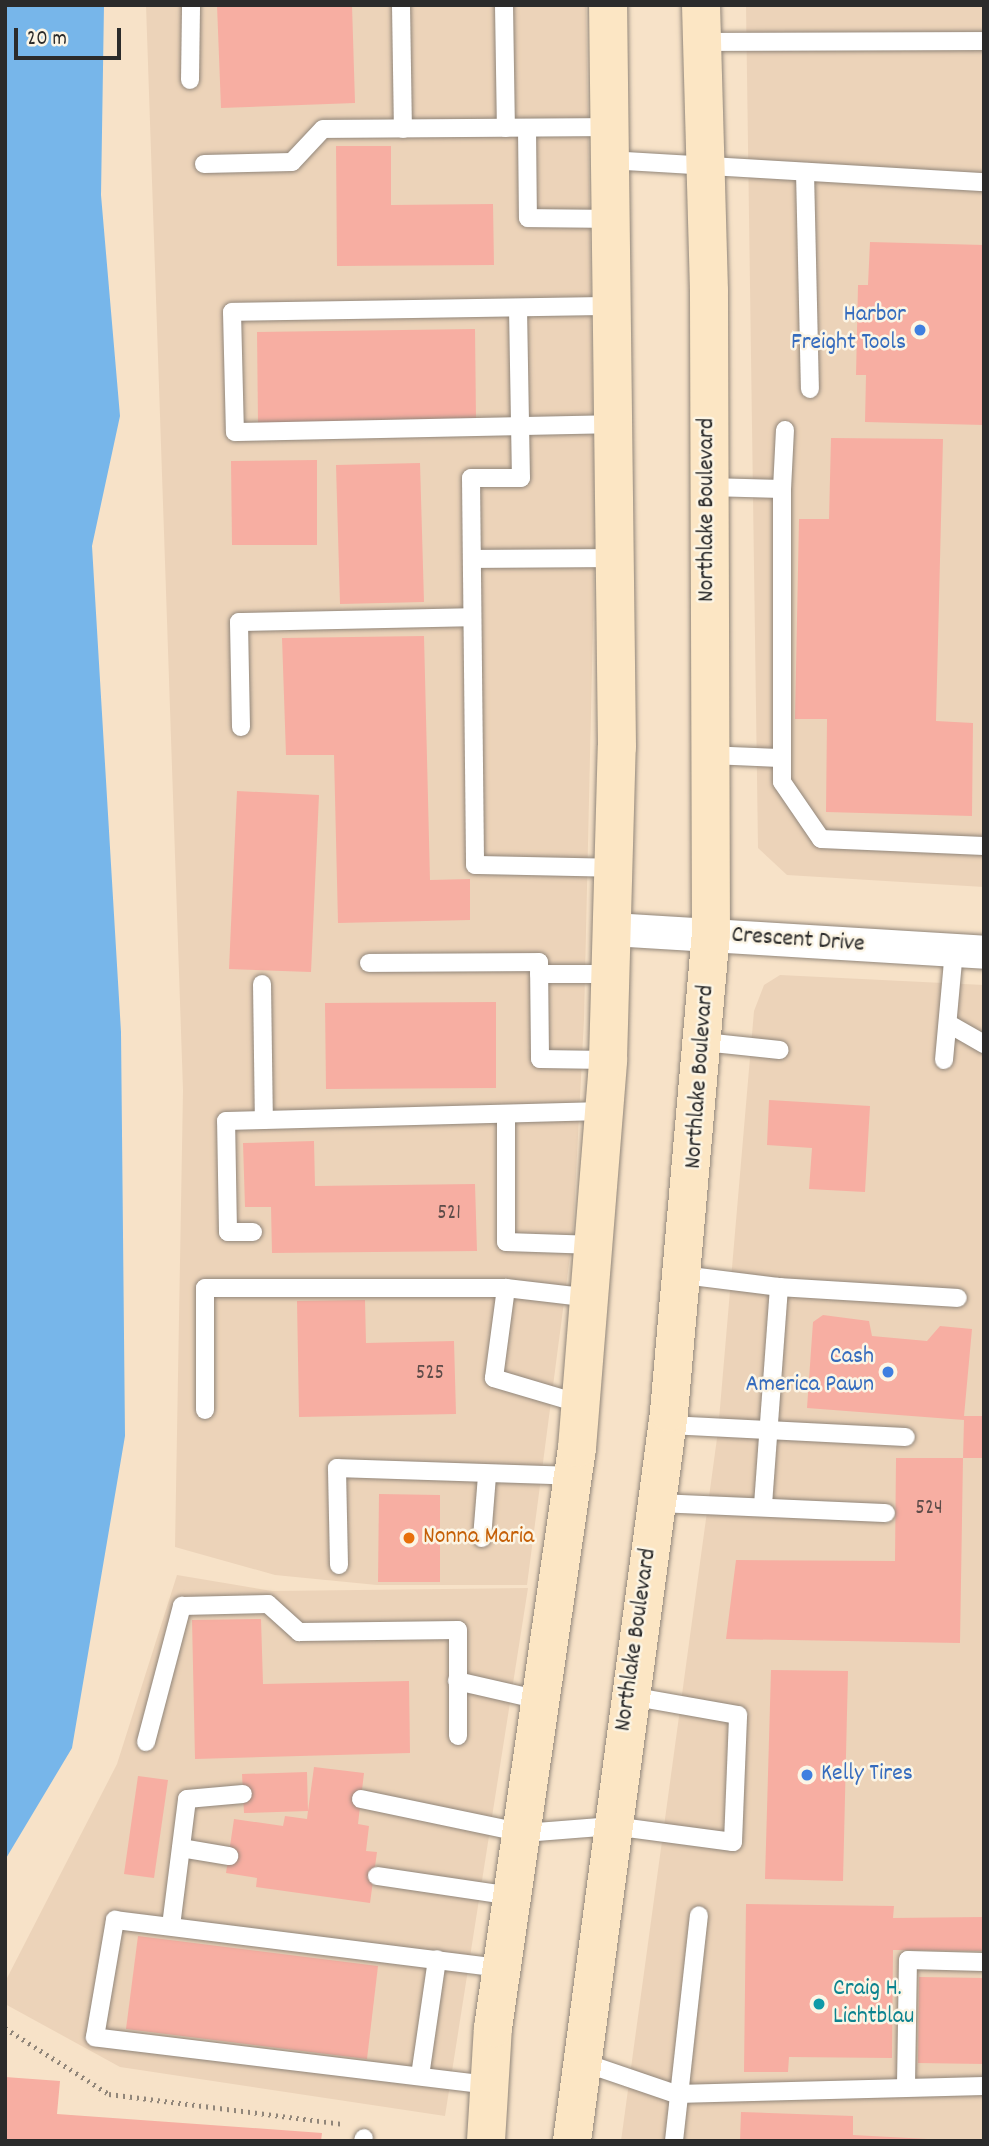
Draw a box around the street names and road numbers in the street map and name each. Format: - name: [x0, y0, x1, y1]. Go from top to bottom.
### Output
- street label: Northlake Boulevard: [694, 418, 722, 602]
- street label: Crescent Drive: [730, 922, 866, 960]
- street label: Northlake Boulevard: [680, 984, 722, 1170]
- street label: Northlake Boulevard: [610, 1547, 664, 1733]

